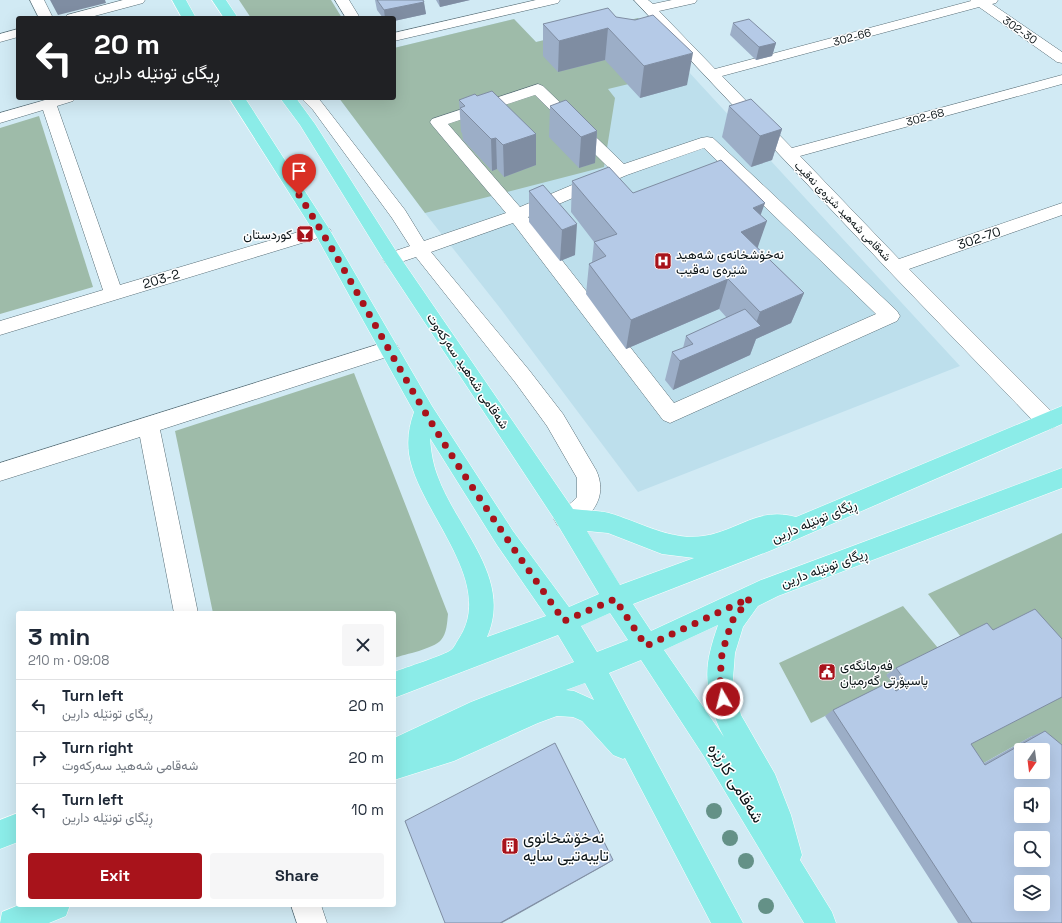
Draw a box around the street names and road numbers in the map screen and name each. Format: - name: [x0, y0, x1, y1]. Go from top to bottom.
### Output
- street label: 302-30: [1000, 13, 1040, 47]
- street label: 302-66: [831, 25, 873, 49]
- street label: 302-68: [904, 105, 946, 129]
- street label: شەقامی شەهید شێرەی نەقیب: [792, 158, 895, 264]
- street label: 302-70: [955, 223, 1003, 253]
- street label: 203-2: [140, 265, 182, 293]
- street label: شەقامی شەهید سەرکەوت: [423, 310, 513, 432]
- street label: ڕێگای تونێلە دارین: [769, 495, 860, 548]
- street label: ڕیگای تونێلە دارین: [778, 544, 870, 593]
- street label: شەقامی کارێزە: [703, 739, 769, 827]

